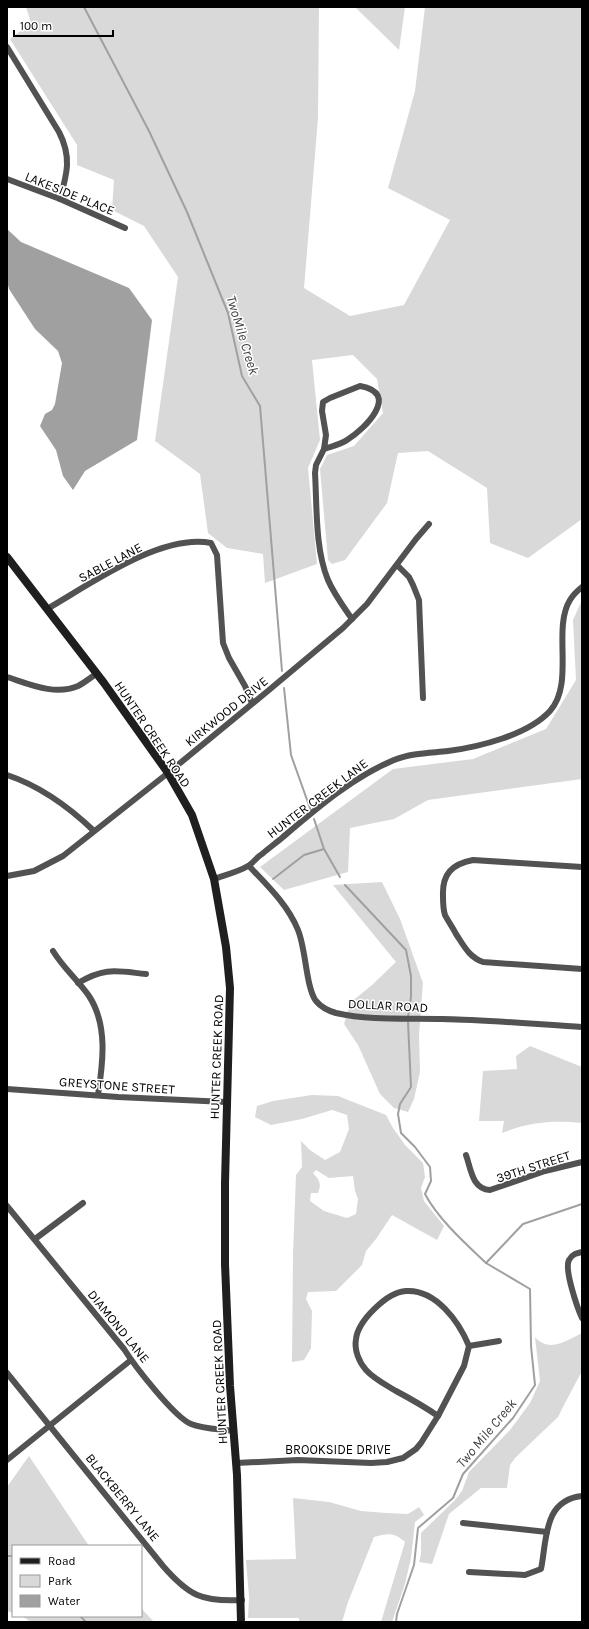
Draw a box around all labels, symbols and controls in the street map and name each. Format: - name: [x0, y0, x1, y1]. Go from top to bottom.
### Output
- scale bar: [14, 12, 113, 38]
- text: 100 m: [20, 19, 52, 33]
- street label: LAKESIDE PLACE: [23, 169, 117, 218]
- water label: TwoMile Creek: [222, 294, 263, 378]
- street label: SABLE LANE: [76, 539, 144, 585]
- street label: KIRKWOOD DRIVE: [182, 673, 271, 749]
- street label: HUNTER CREEK ROAD: [111, 678, 194, 790]
- street label: HUNTER CREEK LANE: [264, 756, 371, 841]
- street label: HUNTER CREEK ROAD: [207, 994, 226, 1120]
- street label: DOLLAR ROAD: [348, 996, 428, 1015]
- street label: GREYSTONE STREET: [59, 1074, 176, 1097]
- street label: 39TH STREET: [494, 1147, 573, 1185]
- street label: DIAMOND LANE: [85, 1287, 153, 1366]
- street label: HUNTER CREEK ROAD: [209, 1319, 230, 1445]
- water label: Two Mile Creek: [453, 1395, 521, 1471]
- street label: BROOKSIDE DRIVE: [285, 1442, 391, 1457]
- street label: BLACKBERRY LANE: [83, 1450, 163, 1544]
- legend: [12, 1545, 142, 1617]
- text: Road: [48, 1554, 76, 1568]
- text: Park: [48, 1574, 73, 1588]
- text: Water: [48, 1594, 81, 1608]

